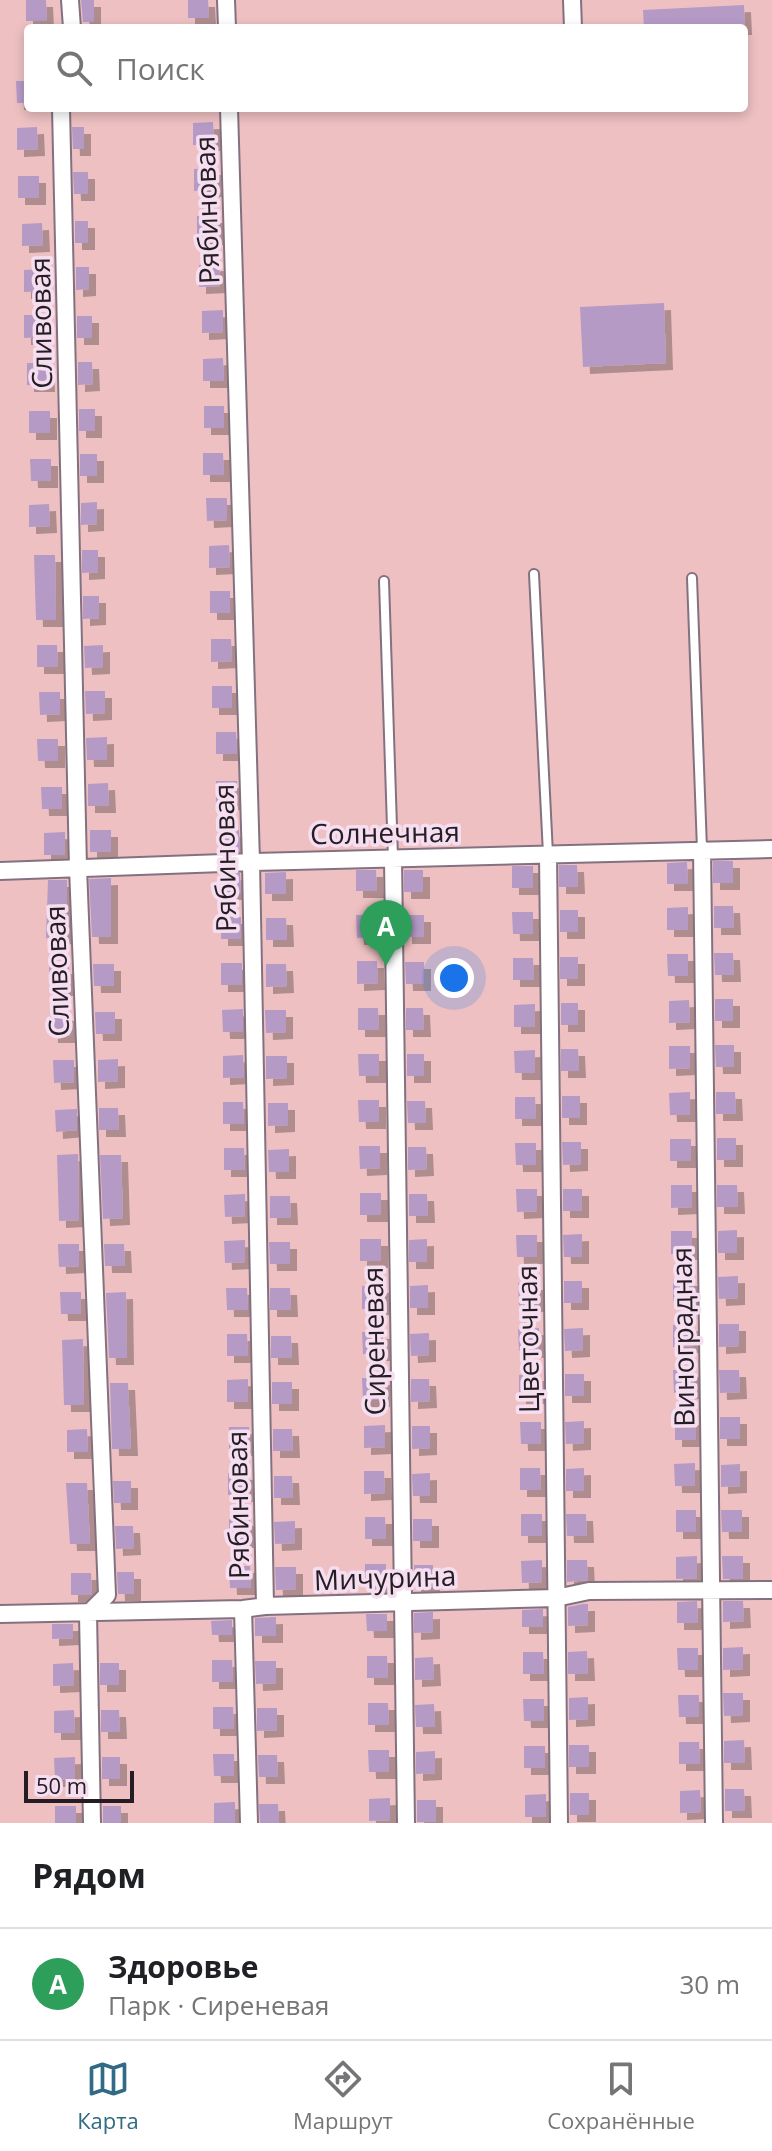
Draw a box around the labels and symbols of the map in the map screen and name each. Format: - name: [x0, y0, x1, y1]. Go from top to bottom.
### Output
- street label: Рябиновая: [184, 135, 228, 285]
- street label: Сливовая: [20, 257, 60, 389]
- street label: Рябиновая: [204, 783, 244, 933]
- street label: Солнечная: [310, 812, 460, 852]
- pin: A: [360, 900, 412, 966]
- street label: Сливовая: [35, 905, 77, 1037]
- your location: [434, 958, 474, 998]
- street label: Виноградная: [661, 1247, 703, 1427]
- street label: Цветочная: [507, 1265, 547, 1413]
- street label: Сиреневая: [353, 1266, 393, 1416]
- street label: Рябиновая: [217, 1430, 257, 1580]
- street label: Мичурина: [313, 1556, 457, 1598]
- scale bar: [24, 1767, 134, 1803]

